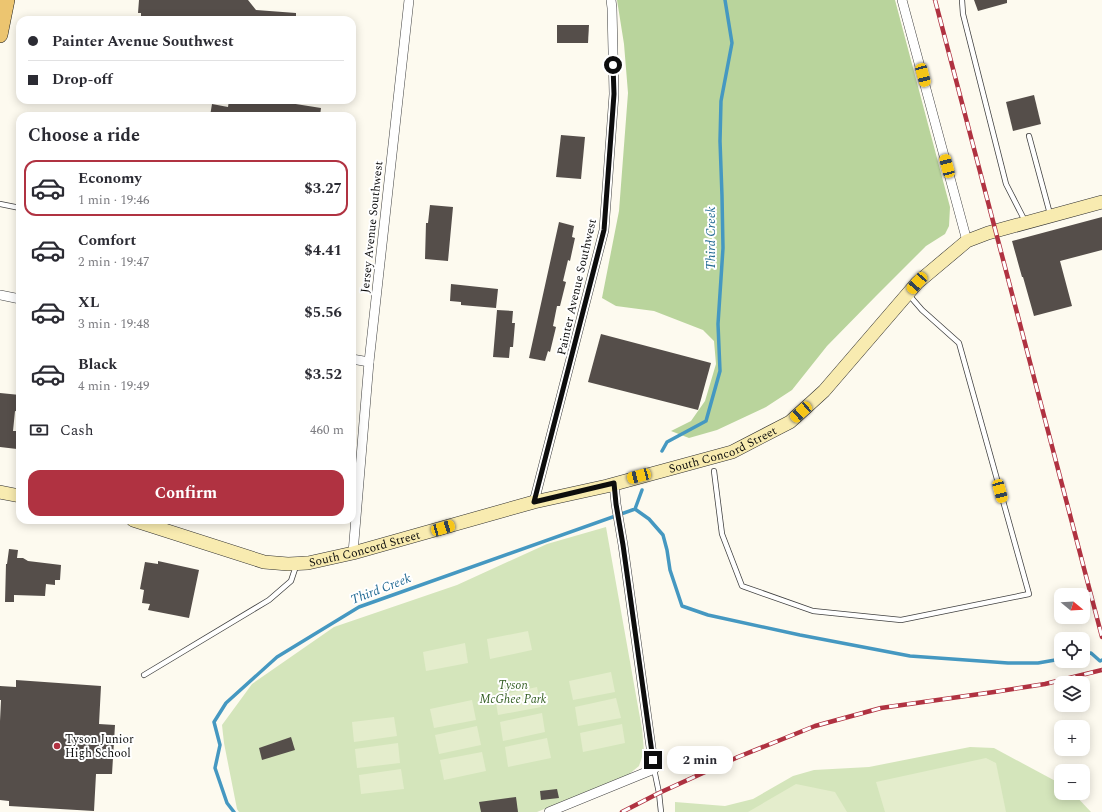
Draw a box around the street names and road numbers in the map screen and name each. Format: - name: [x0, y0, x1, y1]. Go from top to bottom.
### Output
- street label: Jersey Avenue Southwest: [356, 160, 388, 294]
- street label: Painter Avenue Southwest: [552, 217, 602, 357]
- street label: South Concord Street: [666, 421, 780, 478]
- street label: South Concord Street: [307, 525, 422, 572]

